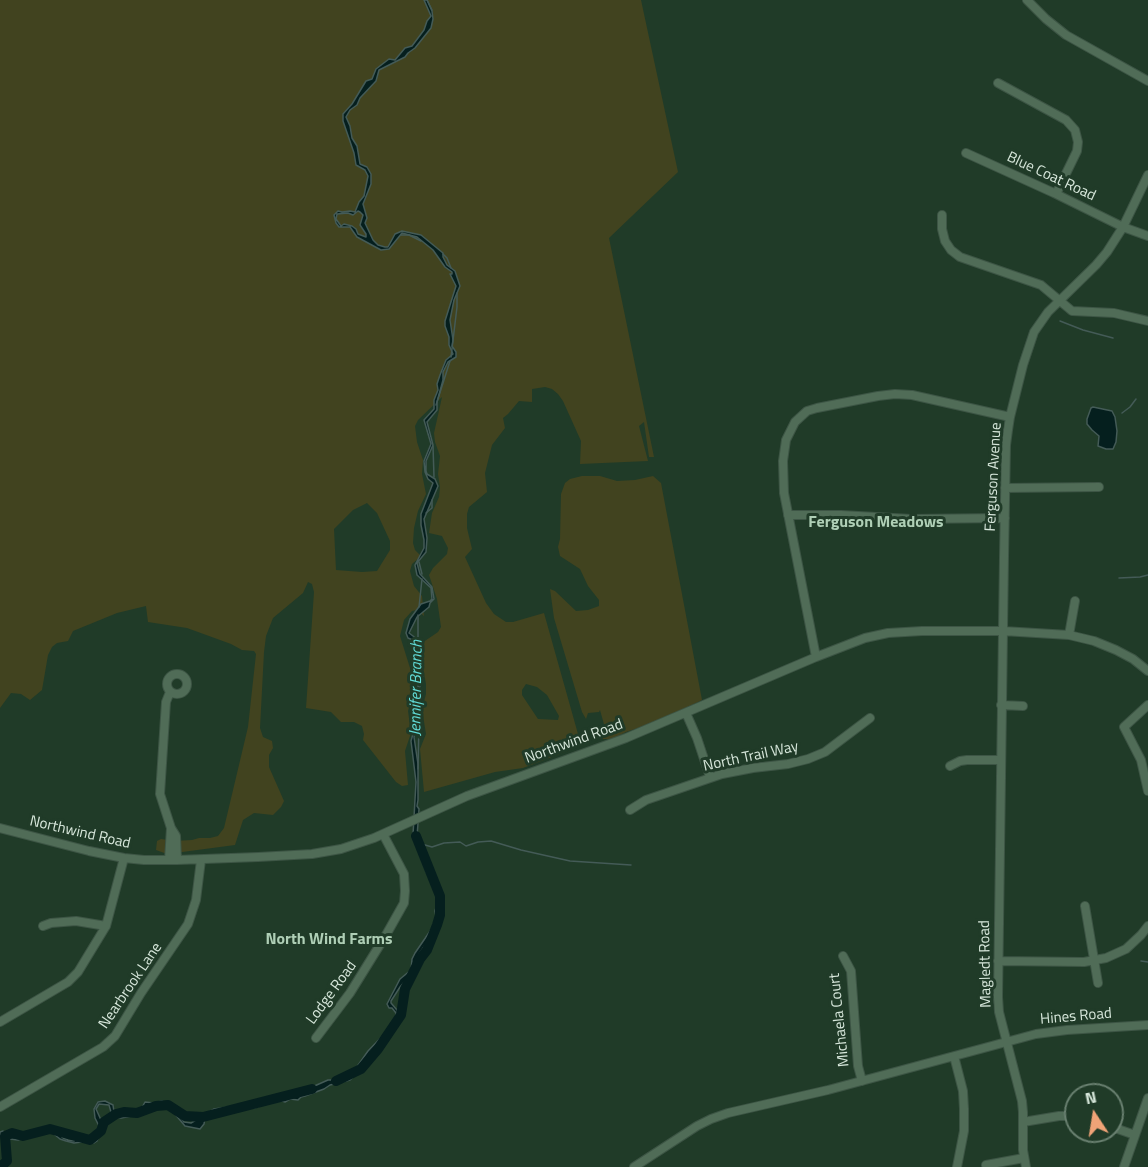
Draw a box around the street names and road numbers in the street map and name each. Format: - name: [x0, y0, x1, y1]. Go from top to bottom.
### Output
- street label: Blue Coat Road: [1004, 149, 1098, 205]
- street label: Ferguson Avenue: [982, 422, 1006, 532]
- street label: Northwind Road: [523, 716, 625, 768]
- street label: North Trail Way: [702, 738, 800, 776]
- street label: Northwind Road: [28, 813, 132, 853]
- street label: Magledt Road: [976, 920, 996, 1008]
- street label: Nearbrook Lane: [96, 940, 166, 1032]
- street label: Lodge Road: [303, 958, 361, 1028]
- street label: Michaela Court: [826, 972, 854, 1068]
- street label: Hines Road: [1039, 1005, 1113, 1029]

